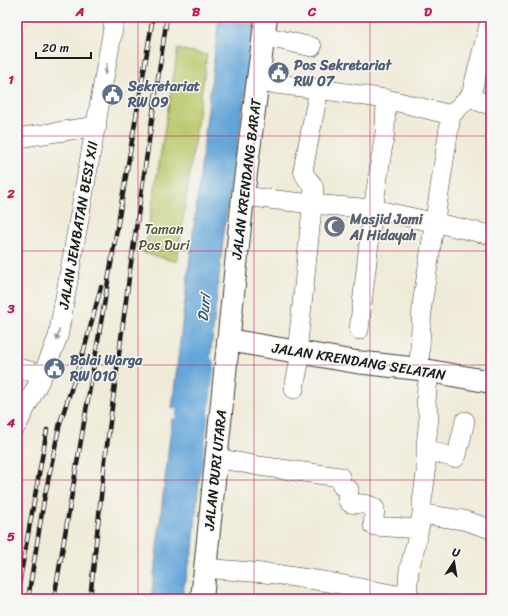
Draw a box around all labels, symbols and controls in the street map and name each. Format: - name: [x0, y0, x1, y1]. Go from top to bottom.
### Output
- text: A: [75, 0, 84, 23]
- text: B: [192, 0, 201, 23]
- text: C: [307, 0, 317, 23]
- text: D: [424, 0, 432, 23]
- scale bar: [36, 34, 91, 60]
- text: 20 m: [42, 37, 69, 59]
- place label: Pos Sekretariat RW 07: [293, 53, 392, 94]
- public building icon: Pos Sekretariat RW 07: [266, 60, 292, 86]
- one-way arrow: [103, 63, 109, 75]
- text: 1: [8, 68, 14, 91]
- place label: Sekretariat RW 09: [127, 74, 201, 115]
- public building icon: Sekretariat RW 09: [100, 81, 126, 107]
- street label: JALAN KRENDANG BARAT: [224, 96, 269, 262]
- street label: JALAN JEMBATAN BESI XII: [51, 138, 106, 312]
- text: 2: [6, 182, 15, 205]
- place label: Masjid Jami Al Hidayah: [349, 207, 424, 248]
- mosque icon: Masjid Jami Al Hidayah: [322, 214, 348, 240]
- park label: Taman Pos Duri: [138, 217, 191, 258]
- water label: Duri: [190, 290, 219, 323]
- text: 3: [6, 297, 15, 320]
- one-way arrow: [54, 329, 60, 341]
- street label: JALAN KRENDANG SELATAN: [269, 335, 448, 388]
- place label: Balai Warga RW 010: [69, 348, 143, 389]
- public building icon: Balai Warga RW 010: [41, 355, 67, 381]
- street label: JALAN DURI UTARA: [197, 409, 234, 532]
- text: 4: [6, 411, 16, 434]
- text: 5: [7, 525, 15, 548]
- north arrow: [434, 542, 474, 582]
- text: U: [450, 543, 462, 563]

